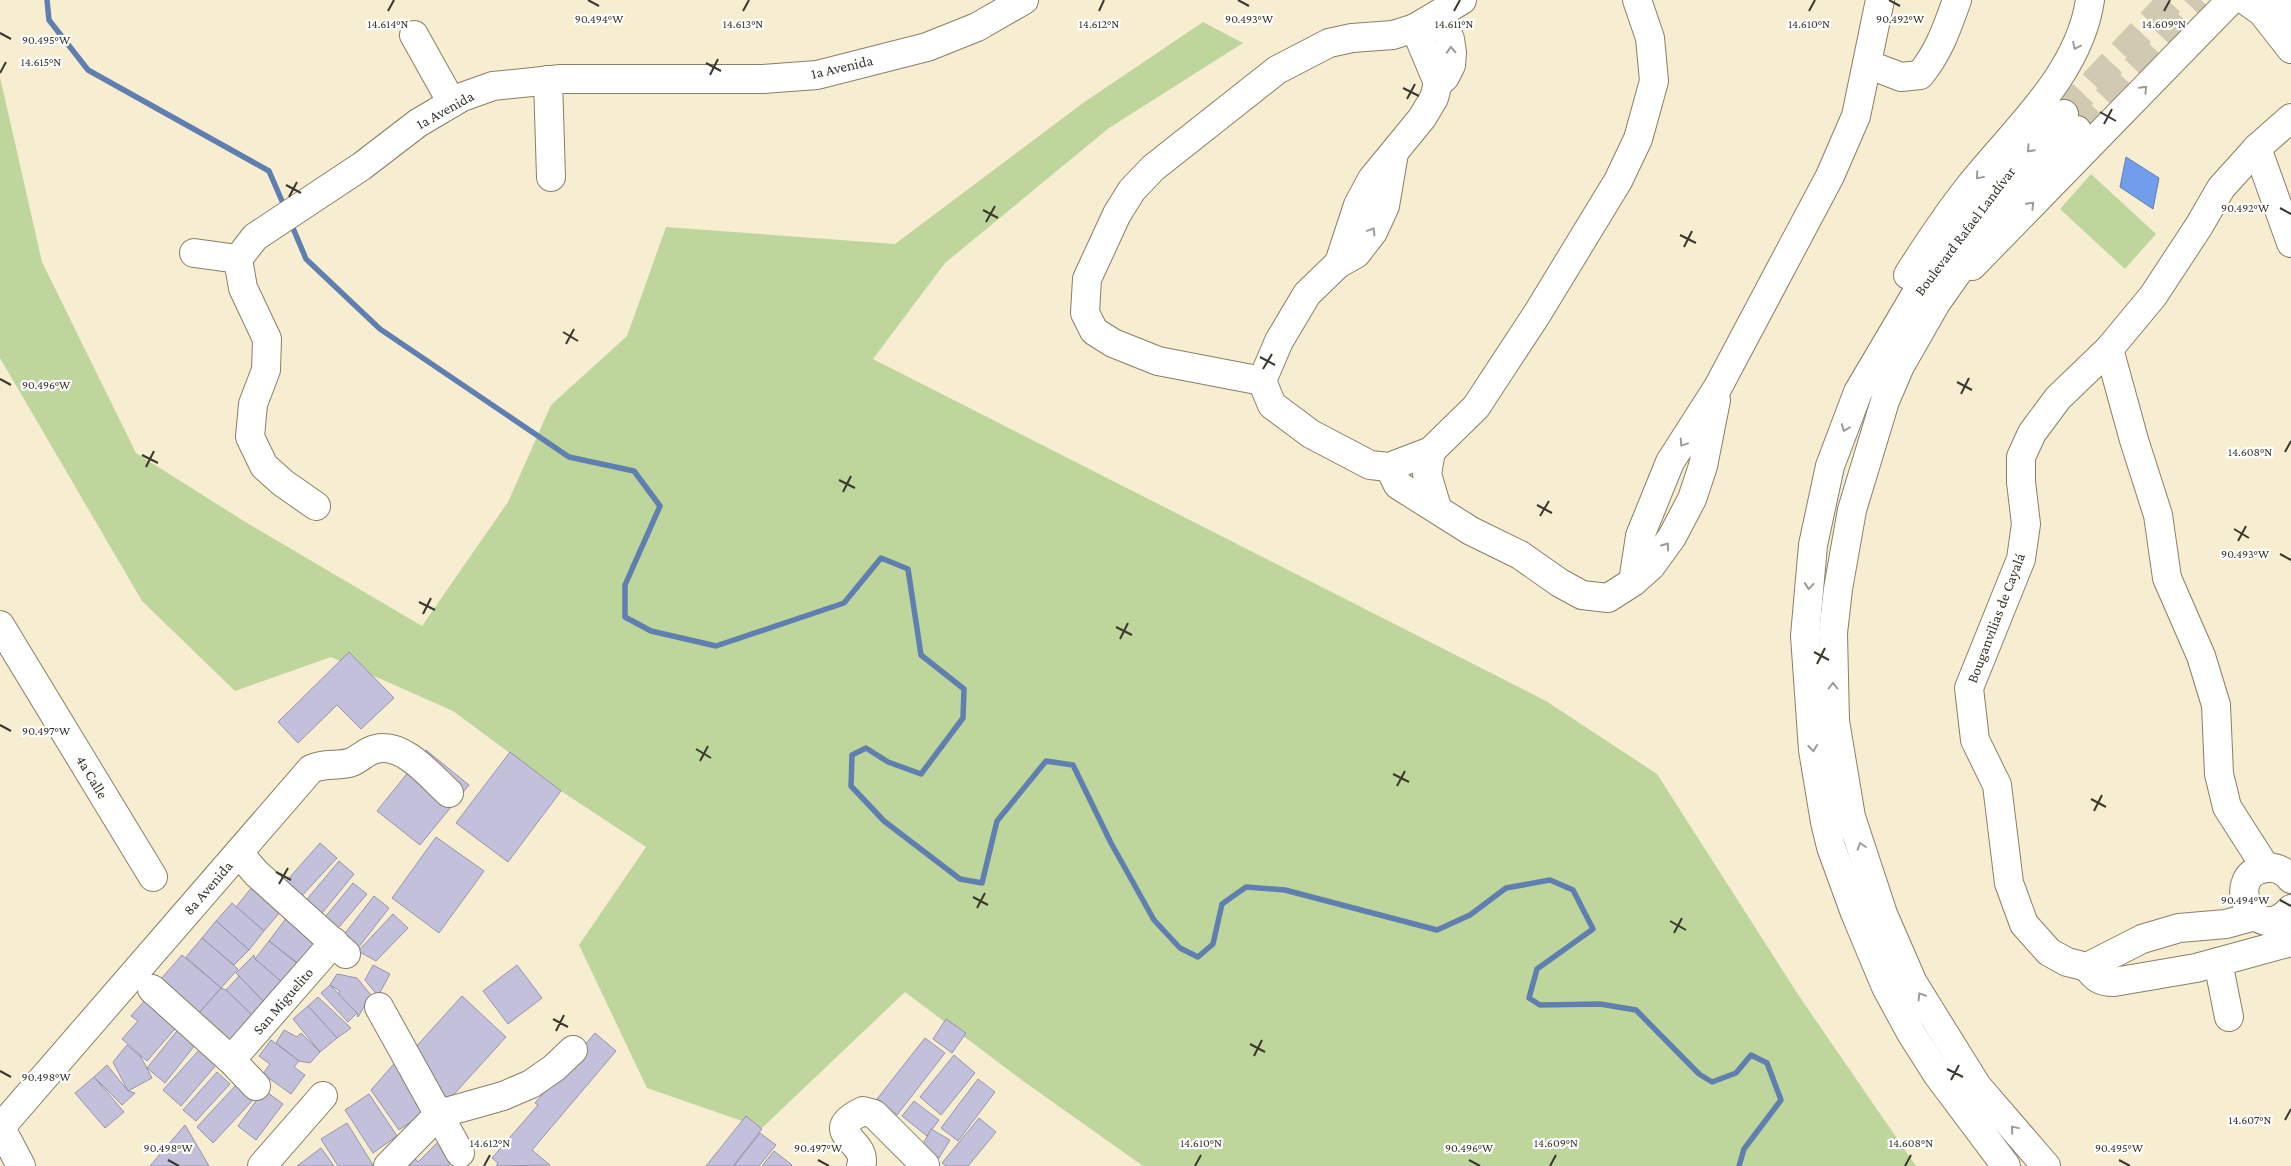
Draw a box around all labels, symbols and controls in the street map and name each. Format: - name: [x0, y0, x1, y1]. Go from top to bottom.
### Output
- text: 90.494°W: [575, 12, 623, 26]
- text: 90.493°W: [1225, 12, 1273, 26]
- text: 90.492°W: [1876, 12, 1924, 26]
- text: 14.614°N: [368, 17, 409, 31]
- text: 14.613°N: [723, 17, 763, 31]
- text: 14.612°N: [1079, 17, 1119, 31]
- text: 14.611°N: [1435, 17, 1473, 31]
- text: 14.610°N: [1788, 17, 1830, 31]
- text: 14.609°N: [2142, 17, 2186, 31]
- text: 90.495°W: [22, 33, 70, 47]
- one-way arrow: [2072, 41, 2082, 50]
- one-way arrow: [1445, 45, 1456, 53]
- street label: 1a Avenida: [809, 52, 875, 82]
- text: 14.615°N: [21, 55, 61, 69]
- one-way arrow: [2139, 86, 2148, 95]
- street label: 1a Avenida: [414, 88, 477, 132]
- one-way arrow: [2027, 143, 2036, 152]
- street label: Boulevard Rafael Landívar: [1911, 163, 2019, 298]
- one-way arrow: [1975, 170, 1984, 179]
- text: 90.492°W: [2221, 201, 2269, 215]
- one-way arrow: [2025, 202, 2034, 211]
- one-way arrow: [1366, 227, 1376, 236]
- text: 90.496°W: [22, 378, 70, 392]
- one-way arrow: [1840, 423, 1851, 432]
- one-way arrow: [1680, 437, 1689, 447]
- text: 14.608°N: [2228, 445, 2272, 459]
- one-way arrow: [1660, 542, 1669, 552]
- text: 90.493°W: [2221, 547, 2269, 561]
- street label: Bouganvilias de Cayalá: [1964, 551, 2029, 686]
- one-way arrow: [1804, 582, 1815, 590]
- one-way arrow: [1828, 682, 1838, 690]
- text: 90.497°W: [22, 724, 70, 738]
- one-way arrow: [1807, 744, 1818, 752]
- street label: 4a Calle: [73, 752, 111, 802]
- one-way arrow: [1856, 842, 1866, 850]
- street label: 8a Avenida: [180, 858, 236, 918]
- text: 90.494°W: [2221, 893, 2269, 907]
- street label: San Miguelito: [250, 964, 317, 1038]
- one-way arrow: [1917, 993, 1927, 1002]
- text: 90.498°W: [22, 1070, 70, 1084]
- text: 14.607°N: [2229, 1113, 2272, 1127]
- one-way arrow: [2011, 1126, 2019, 1135]
- text: 14.612°N: [470, 1136, 510, 1150]
- text: 14.610°N: [1180, 1136, 1222, 1150]
- text: 14.609°N: [1534, 1136, 1578, 1150]
- text: 14.608°N: [1889, 1136, 1933, 1150]
- text: 90.498°W: [144, 1141, 192, 1155]
- text: 90.497°W: [794, 1141, 842, 1155]
- text: 90.496°W: [1445, 1141, 1493, 1155]
- text: 90.495°W: [2095, 1141, 2143, 1155]

